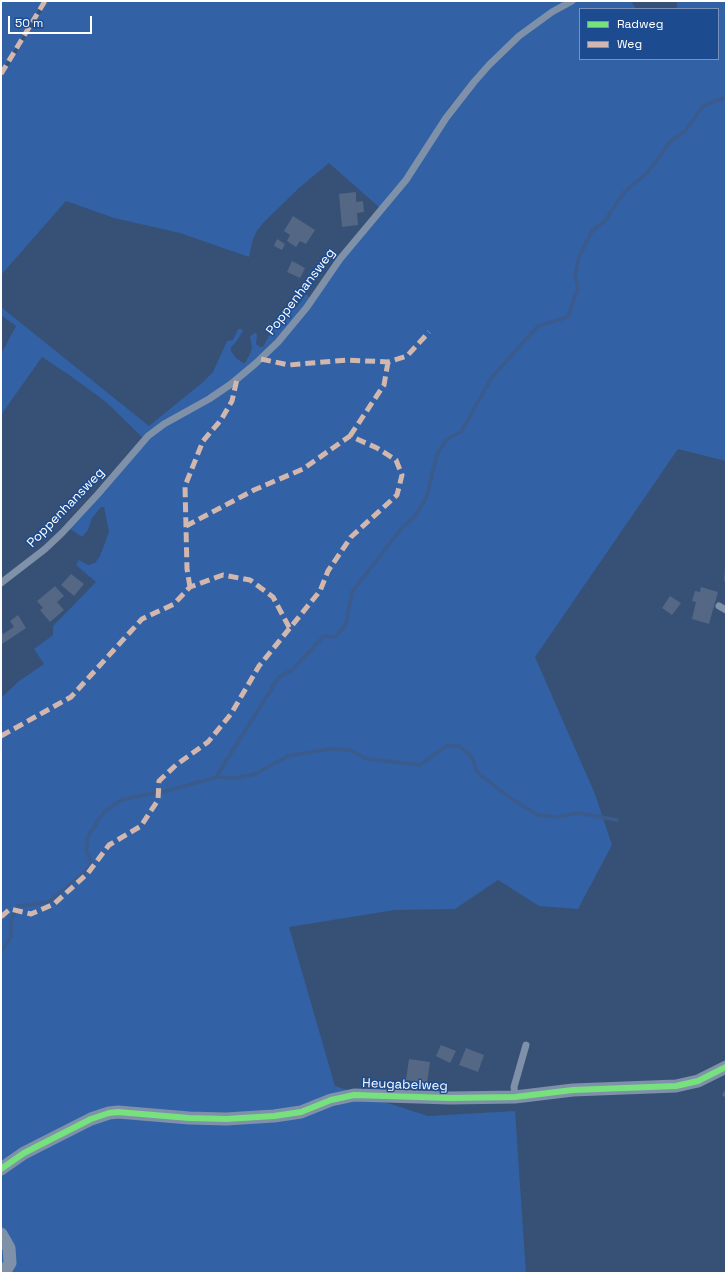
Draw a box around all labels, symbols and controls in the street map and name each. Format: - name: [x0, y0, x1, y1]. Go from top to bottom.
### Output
- scale bar: [10, 8, 94, 34]
- legend: [579, 8, 719, 60]
- text: 50 m: [15, 15, 43, 31]
- text: Radweg: [617, 16, 663, 32]
- text: Weg: [617, 36, 642, 52]
- street label: Poppenhansweg: [263, 246, 339, 338]
- street label: Poppenhansweg: [24, 465, 108, 551]
- street label: Heugabelweg: [362, 1076, 448, 1094]

